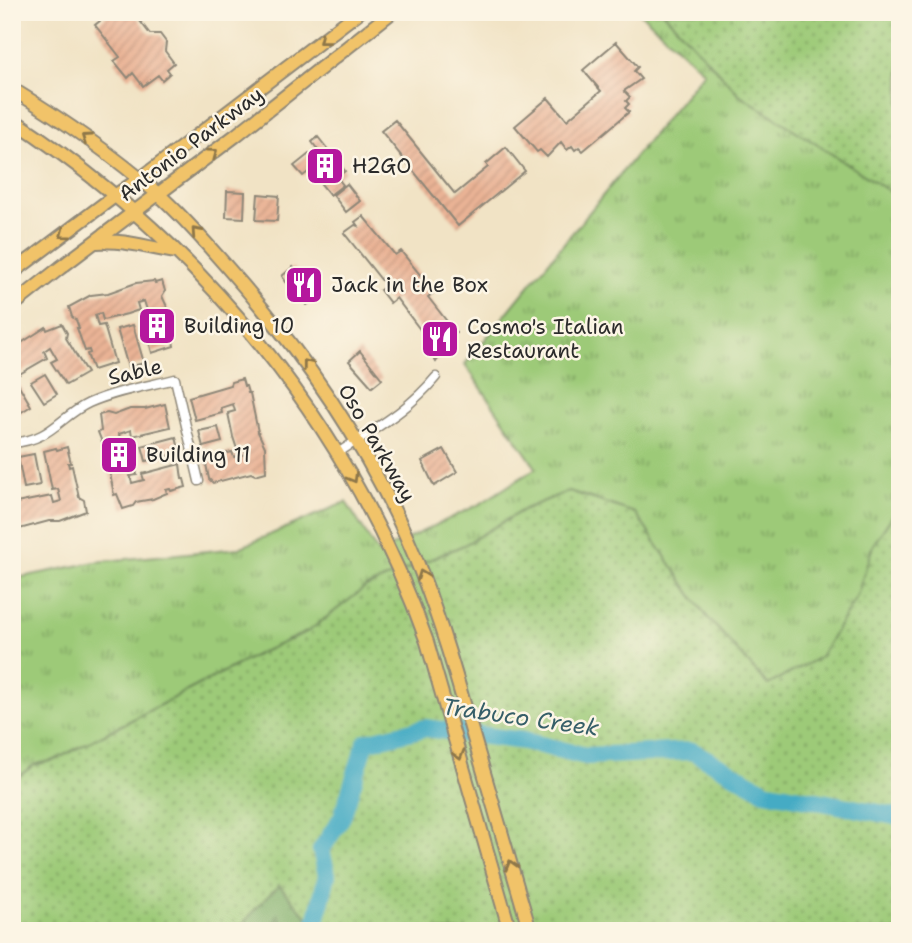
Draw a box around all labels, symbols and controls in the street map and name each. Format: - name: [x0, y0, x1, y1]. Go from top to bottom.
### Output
- one-way arrow: [319, 32, 332, 44]
- street label: Antonio Parkway: [113, 80, 269, 208]
- one-way arrow: [81, 134, 94, 146]
- building icon: H2GO: [304, 145, 346, 187]
- one-way arrow: [205, 149, 217, 162]
- place label: H2GO: [352, 152, 411, 180]
- one-way arrow: [59, 226, 72, 239]
- one-way arrow: [192, 227, 204, 240]
- restaurant icon: Jack in the Box: [283, 264, 325, 306]
- place label: Jack in the Box: [331, 271, 488, 299]
- building icon: Building 10: [136, 305, 178, 347]
- place label: Building 10: [184, 312, 295, 340]
- place label: Cosmo's Italian Restaurant: [467, 313, 624, 365]
- restaurant icon: Cosmo's Italian Restaurant: [419, 318, 461, 360]
- street label: Sable: [105, 352, 165, 392]
- one-way arrow: [302, 360, 315, 372]
- street label: Oso Parkway: [332, 379, 422, 507]
- building icon: Building 11: [98, 434, 140, 476]
- place label: Building 11: [146, 441, 250, 469]
- one-way arrow: [345, 471, 358, 484]
- one-way arrow: [417, 569, 431, 581]
- water label: Trabuco Creek: [441, 691, 601, 743]
- one-way arrow: [451, 748, 466, 760]
- one-way arrow: [505, 859, 520, 871]

